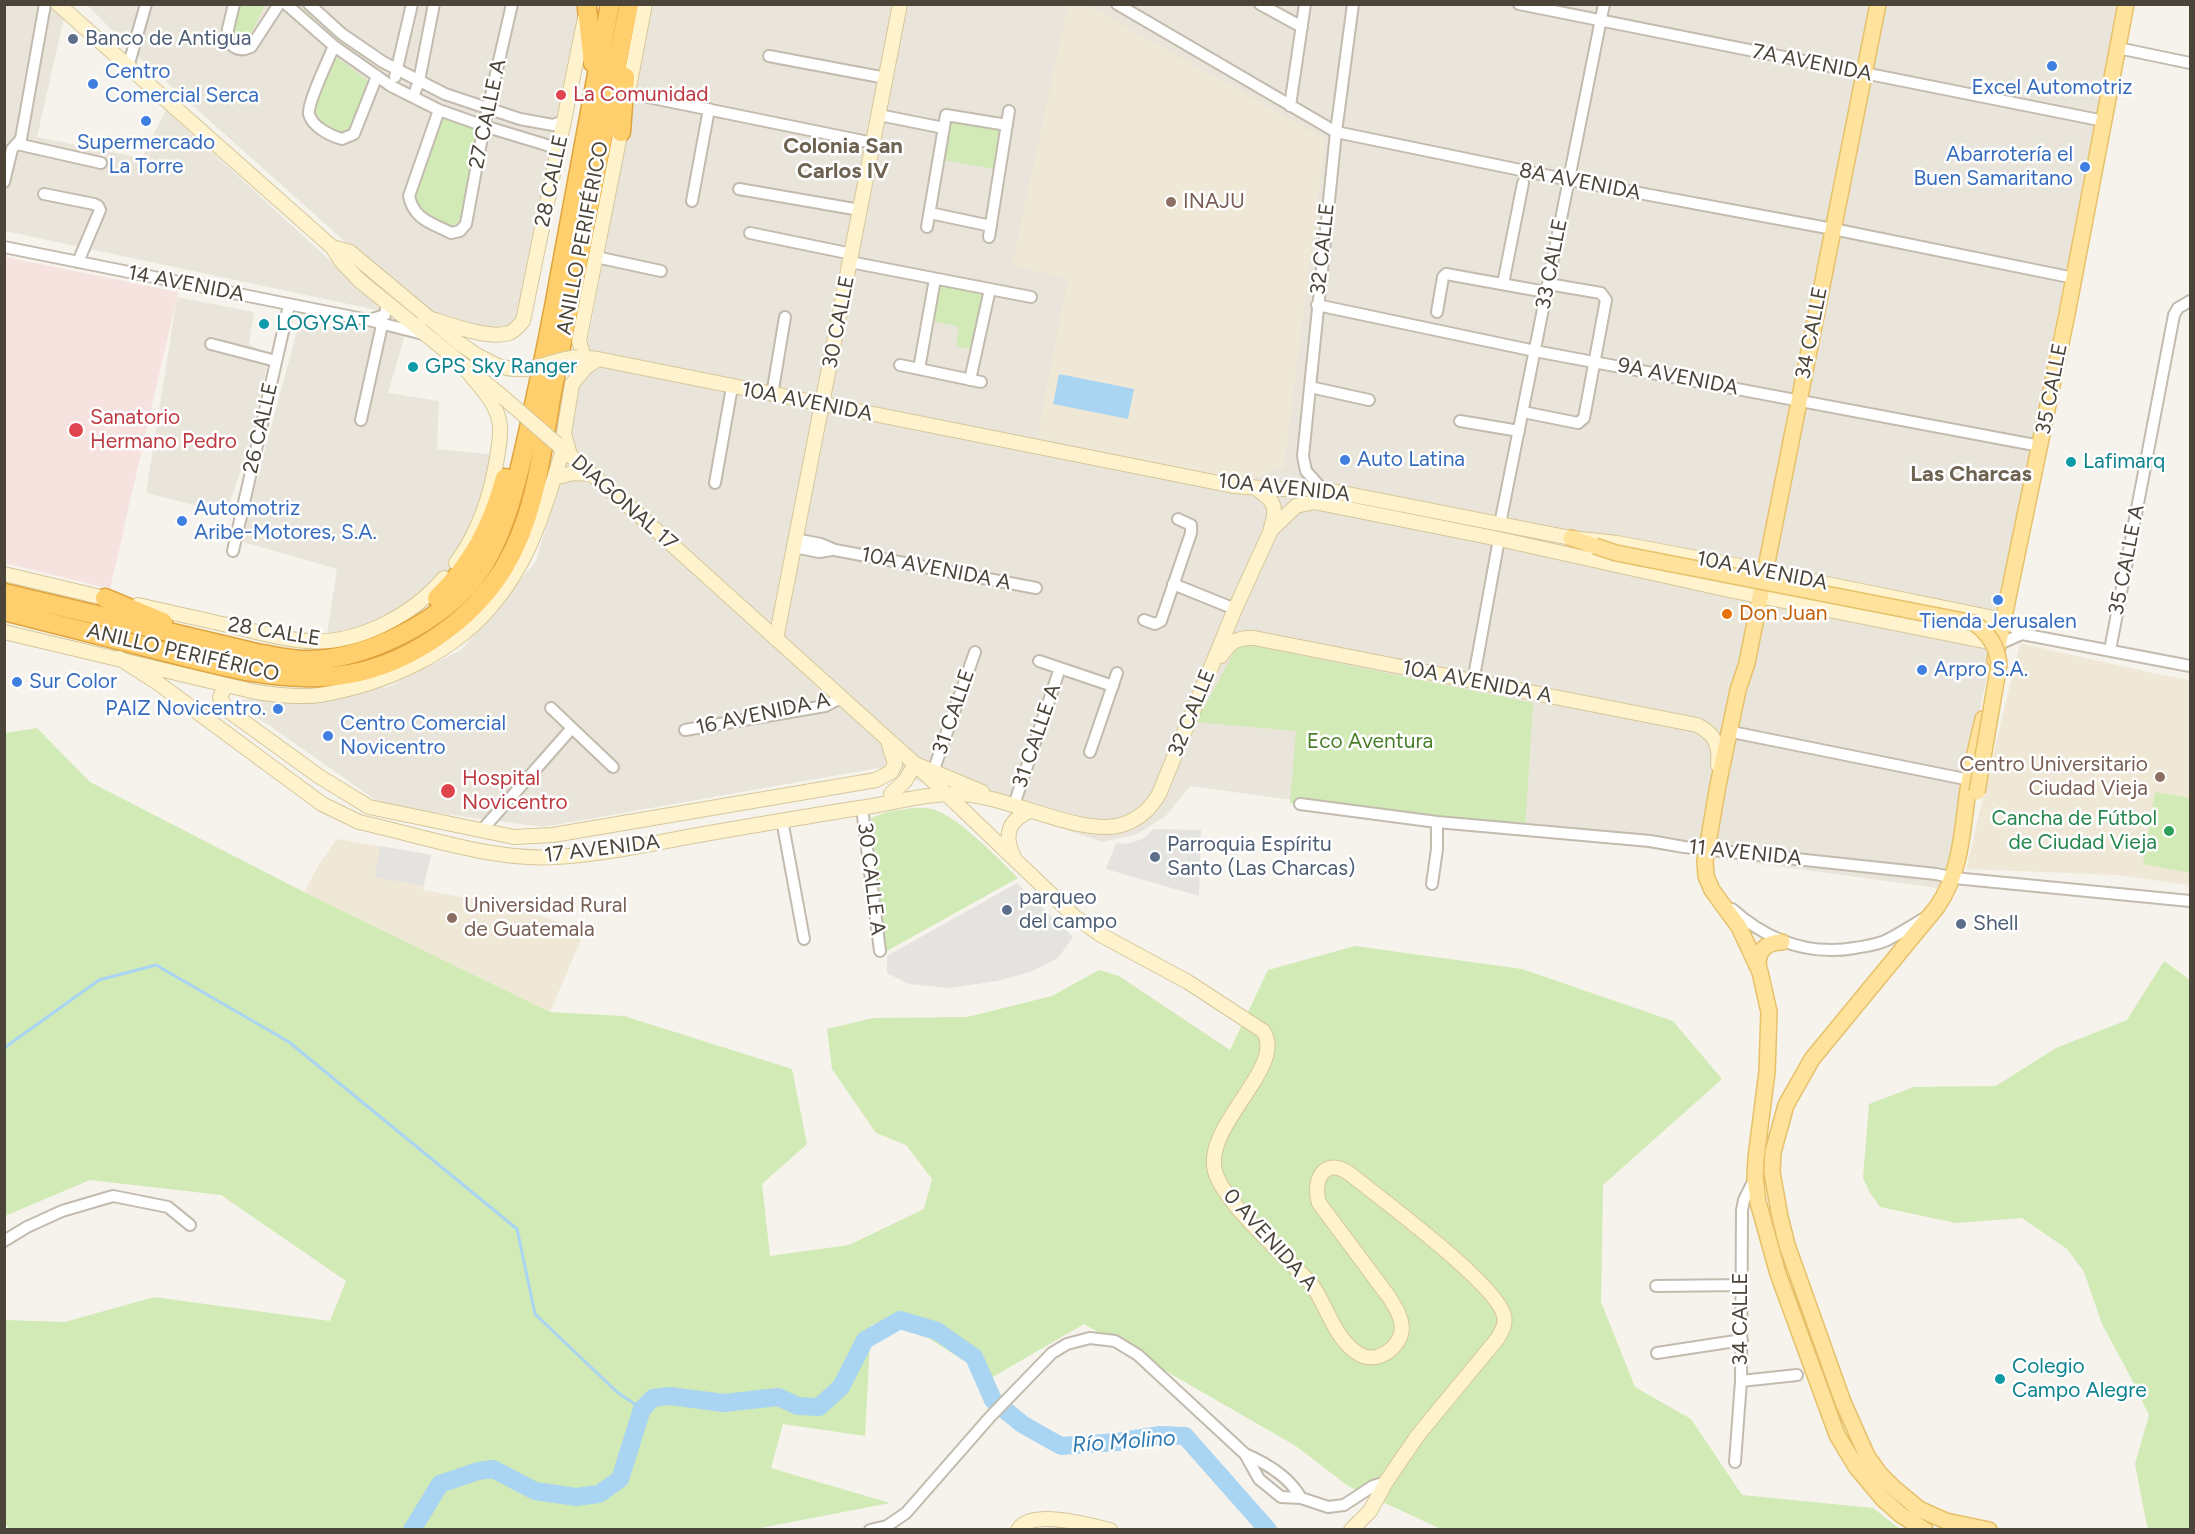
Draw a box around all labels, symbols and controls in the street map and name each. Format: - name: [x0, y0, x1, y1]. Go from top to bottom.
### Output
- place label: Banco de Antigua: [85, 26, 251, 52]
- marker: Banco de Antigua: [66, 32, 80, 46]
- street label: 7A AVENIDA: [1750, 39, 1874, 87]
- street label: 27 CALLE A: [464, 57, 512, 171]
- place label: Centro Comercial Serca: [105, 59, 259, 109]
- marker: Excel Automotriz: [2045, 59, 2059, 73]
- place label: Excel Automotriz: [1971, 75, 2133, 101]
- marker: Centro Comercial Serca: [86, 77, 100, 91]
- place label: La Comunidad: [573, 82, 709, 108]
- marker: La Comunidad: [554, 88, 568, 102]
- marker: Supermercado La Torre: [139, 114, 153, 128]
- place label: Supermercado La Torre: [77, 130, 215, 180]
- street label: 28 CALLE: [530, 133, 574, 229]
- district label: Colonia San Carlos IV: [783, 134, 903, 186]
- street label: ANILLO PERIFÉRICO: [552, 139, 614, 337]
- place label: Abarrotería el Buen Samaritano: [1913, 142, 2073, 192]
- street label: 8A AVENIDA: [1517, 158, 1643, 206]
- marker: Abarrotería el Buen Samaritano: [2078, 160, 2092, 174]
- place label: INAJU: [1183, 189, 1245, 215]
- marker: INAJU: [1164, 195, 1178, 209]
- street label: 32 CALLE: [1306, 202, 1340, 296]
- street label: 33 CALLE: [1531, 217, 1573, 311]
- street label: 14 AVENIDA: [126, 260, 246, 308]
- street label: 30 CALLE: [818, 274, 860, 370]
- street label: 34 CALLE: [1791, 285, 1833, 381]
- place label: LOGYSAT: [276, 311, 370, 337]
- marker: LOGYSAT: [257, 317, 271, 331]
- street label: 35 CALLE: [2031, 341, 2073, 437]
- street label: 9A AVENIDA: [1616, 353, 1740, 401]
- place label: GPS Sky Ranger: [425, 354, 577, 380]
- marker: GPS Sky Ranger: [406, 360, 420, 374]
- street label: 10A AVENIDA: [740, 377, 874, 427]
- street label: 26 CALLE: [238, 380, 284, 476]
- place label: Sanatorio Hermano Pedro: [90, 405, 237, 455]
- marker: Sanatorio Hermano Pedro: [67, 421, 85, 439]
- place label: Auto Latina: [1357, 447, 1465, 473]
- place label: Lafimarq: [2083, 449, 2165, 475]
- street label: DIAGONAL 17: [566, 450, 682, 556]
- marker: Auto Latina: [1338, 453, 1352, 467]
- marker: Lafimarq: [2064, 455, 2078, 469]
- district label: Las Charcas: [1910, 462, 2032, 488]
- street label: 10A AVENIDA: [1217, 469, 1351, 507]
- place label: Automotriz Aribe-Motores, S.A.: [194, 496, 377, 546]
- street label: 35 CALLE A: [2104, 503, 2150, 617]
- marker: Automotriz Aribe-Motores, S.A.: [175, 514, 189, 528]
- street label: 10A AVENIDA A: [859, 542, 1013, 596]
- street label: 10A AVENIDA: [1695, 546, 1829, 596]
- marker: Tienda Jerusalen: [1991, 593, 2005, 607]
- place label: Don Juan: [1739, 601, 1827, 627]
- marker: Don Juan: [1720, 607, 1734, 621]
- place label: Tienda Jerusalen: [1919, 609, 2077, 635]
- street label: 28 CALLE: [226, 612, 322, 652]
- street label: ANILLO PERIFÉRICO: [84, 619, 282, 687]
- street label: 10A AVENIDA A: [1400, 655, 1554, 709]
- place label: Arpro S.A.: [1934, 657, 2028, 683]
- marker: Arpro S.A.: [1915, 663, 1929, 677]
- street label: 31 CALLE: [928, 666, 980, 758]
- street label: 32 CALLE: [1163, 666, 1221, 760]
- place label: Sur Color: [29, 669, 117, 695]
- marker: Sur Color: [10, 675, 24, 689]
- street label: 31 CALLE A: [1007, 681, 1067, 791]
- street label: 16 AVENIDA A: [694, 688, 832, 740]
- place label: PAIZ Novicentro.: [105, 696, 266, 722]
- marker: PAIZ Novicentro.: [271, 702, 285, 716]
- place label: Centro Comercial Novicentro: [340, 711, 506, 761]
- marker: Centro Comercial Novicentro: [321, 729, 335, 743]
- park label: Eco Aventura: [1307, 729, 1433, 755]
- place label: Centro Universitario Ciudad Vieja: [1959, 752, 2148, 802]
- place label: Hospital Novicentro: [462, 766, 568, 816]
- marker: Centro Universitario Ciudad Vieja: [2153, 770, 2167, 784]
- marker: Hospital Novicentro: [439, 782, 457, 800]
- place label: Cancha de Fútbol de Ciudad Vieja: [1992, 806, 2157, 856]
- street label: 30 CALLE A: [852, 821, 890, 937]
- marker: Cancha de Fútbol de Ciudad Vieja: [2162, 824, 2176, 838]
- street label: 17 AVENIDA: [543, 829, 661, 869]
- place label: Parroquia Espíritu Santo (Las Charcas): [1167, 832, 1355, 882]
- street label: 11 AVENIDA: [1687, 835, 1803, 871]
- marker: Parroquia Espíritu Santo (Las Charcas): [1148, 850, 1162, 864]
- place label: parqueo del campo: [1019, 885, 1117, 935]
- place label: Universidad Rural de Guatemala: [464, 893, 627, 943]
- marker: parqueo del campo: [1000, 903, 1014, 917]
- marker: Universidad Rural de Guatemala: [445, 911, 459, 925]
- place label: Shell: [1973, 911, 2018, 937]
- marker: Shell: [1954, 917, 1968, 931]
- street label: 0 AVENIDA A: [1217, 1184, 1323, 1296]
- street label: 34 CALLE: [1728, 1272, 1754, 1366]
- place label: Colegio Campo Alegre: [2012, 1354, 2147, 1404]
- marker: Colegio Campo Alegre: [1993, 1372, 2007, 1386]
- water label: Río Molino: [1071, 1425, 1177, 1459]

